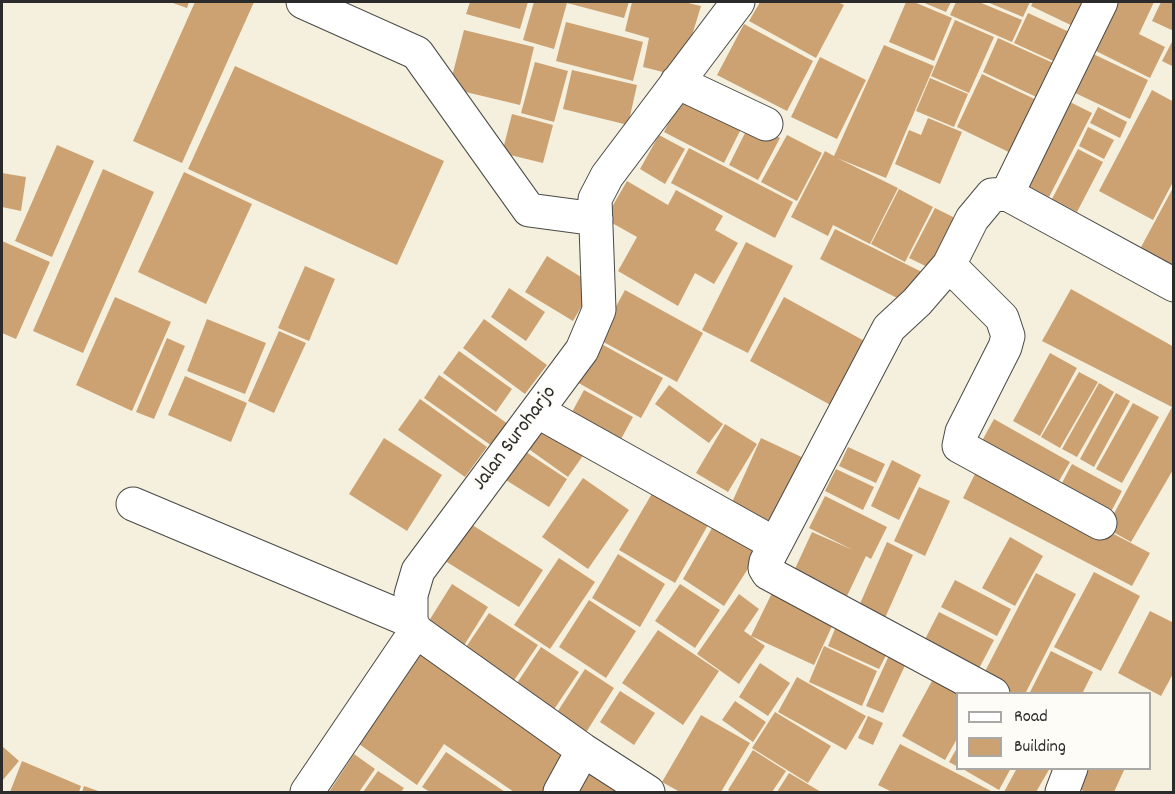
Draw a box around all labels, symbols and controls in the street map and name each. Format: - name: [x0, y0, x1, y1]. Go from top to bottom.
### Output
- street label: Jalan Suroharjo: [469, 382, 563, 496]
- legend: [956, 692, 1151, 770]
- text: Road: [1014, 705, 1048, 730]
- text: Building: [1014, 735, 1066, 760]

